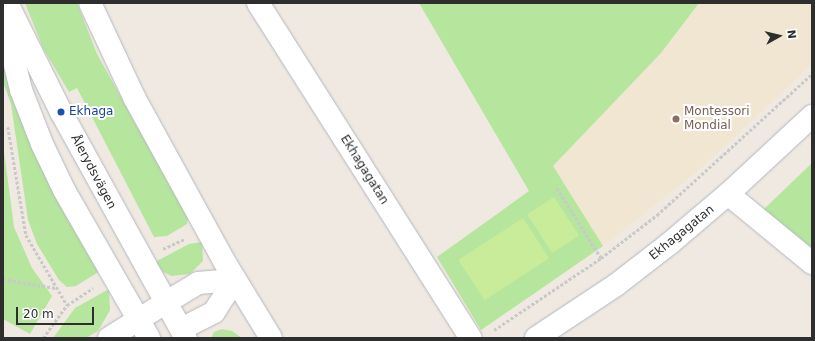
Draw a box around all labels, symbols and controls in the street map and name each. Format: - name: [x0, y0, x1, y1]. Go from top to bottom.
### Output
- north arrow: [759, 16, 799, 56]
- text: N: [784, 29, 798, 40]
- place label: Ekhaga: [69, 105, 113, 119]
- place label: Montessori Mondial: [684, 105, 750, 133]
- marker: Ekhaga: [56, 107, 66, 117]
- marker: Montessori Mondial: [671, 114, 681, 124]
- street label: Ålerydsvägen: [67, 132, 119, 212]
- street label: Ekhagagatan: [337, 133, 391, 207]
- street label: Ekhagagatan: [647, 203, 717, 263]
- scale bar: [18, 299, 96, 325]
- text: 20 m: [23, 307, 54, 321]

